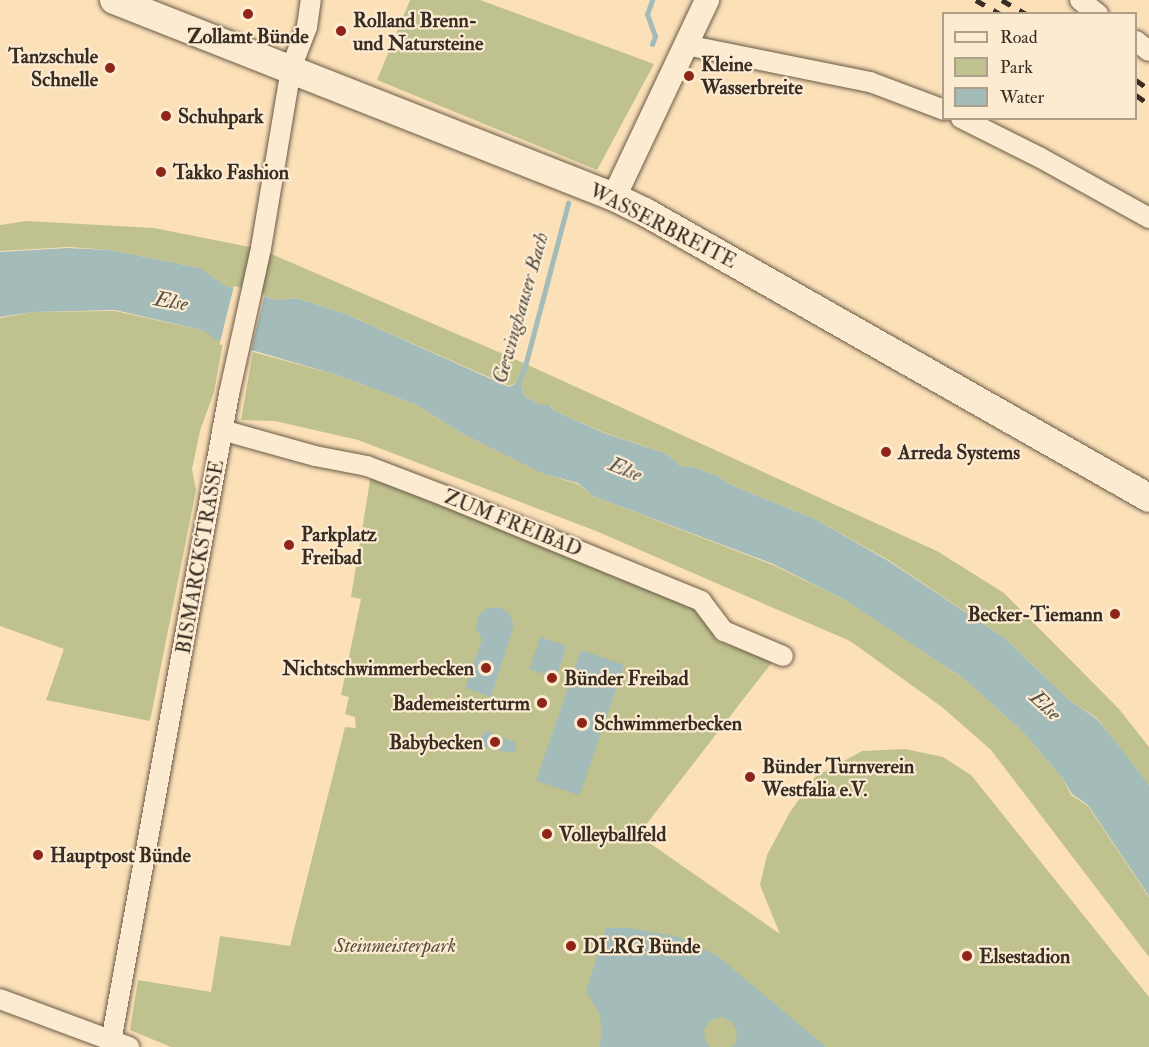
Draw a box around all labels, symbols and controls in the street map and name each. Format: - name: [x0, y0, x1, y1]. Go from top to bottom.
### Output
- marker: Zollamt Bünde: [241, 7, 255, 21]
- place label: Rolland Brenn- und Natursteine: [353, 8, 483, 55]
- legend: [942, 12, 1137, 120]
- place label: Zollamt Bünde: [188, 24, 308, 48]
- marker: Rolland Brenn- und Natursteine: [334, 24, 348, 38]
- text: Road: [1000, 26, 1038, 49]
- place label: Tanzschule Schnelle: [8, 45, 98, 92]
- place label: Kleine Wasserbreite: [701, 52, 803, 99]
- text: Park: [1000, 56, 1033, 79]
- marker: Tanzschule Schnelle: [103, 61, 117, 75]
- marker: Kleine Wasserbreite: [682, 69, 696, 83]
- text: Water: [1000, 86, 1044, 109]
- place label: Schuhpark: [178, 104, 264, 128]
- marker: Schuhpark: [159, 109, 173, 123]
- place label: Takko Fashion: [173, 160, 289, 184]
- marker: Takko Fashion: [154, 165, 168, 179]
- street label: WASSERBREITE: [585, 179, 741, 273]
- water label: Gewinghauser Bach: [487, 230, 555, 386]
- water label: Else: [152, 287, 190, 317]
- place label: Arreda Systems: [898, 440, 1020, 464]
- marker: Arreda Systems: [879, 445, 893, 459]
- water label: Else: [605, 452, 645, 488]
- street label: BISMARCKSTRASSE: [171, 458, 229, 656]
- street label: ZUM FREIBAD: [440, 484, 586, 562]
- place label: Parkplatz Freibad: [301, 522, 377, 569]
- marker: Parkplatz Freibad: [282, 538, 296, 552]
- place label: Becker-Tiemann: [967, 602, 1103, 626]
- marker: Becker-Tiemann: [1108, 607, 1122, 621]
- place label: Nichtschwimmerbecken: [282, 656, 474, 680]
- marker: Nichtschwimmerbecken: [479, 661, 493, 675]
- place label: Bünder Freibad: [564, 666, 688, 690]
- marker: Bünder Freibad: [545, 671, 559, 685]
- water label: Else: [1024, 685, 1066, 727]
- place label: Bademeisterturm: [392, 691, 530, 715]
- marker: Bademeisterturm: [535, 696, 549, 710]
- place label: Schwimmerbecken: [594, 711, 742, 735]
- marker: Schwimmerbecken: [575, 716, 589, 730]
- place label: Babybecken: [389, 730, 483, 754]
- marker: Babybecken: [488, 735, 502, 749]
- place label: Bünder Turnverein Westfalia e.V.: [762, 754, 914, 801]
- marker: Bünder Turnverein Westfalia e.V.: [743, 770, 757, 784]
- place label: Volleyballfeld: [559, 822, 666, 846]
- marker: Volleyballfeld: [540, 827, 554, 841]
- place label: Hauptpost Bünde: [50, 843, 191, 867]
- marker: Hauptpost Bünde: [31, 848, 45, 862]
- park label: Steinmeisterpark: [334, 933, 456, 957]
- place label: DLRG Bünde: [583, 934, 700, 958]
- marker: DLRG Bünde: [564, 939, 578, 953]
- place label: Elsestadion: [979, 944, 1070, 968]
- marker: Elsestadion: [960, 949, 974, 963]

